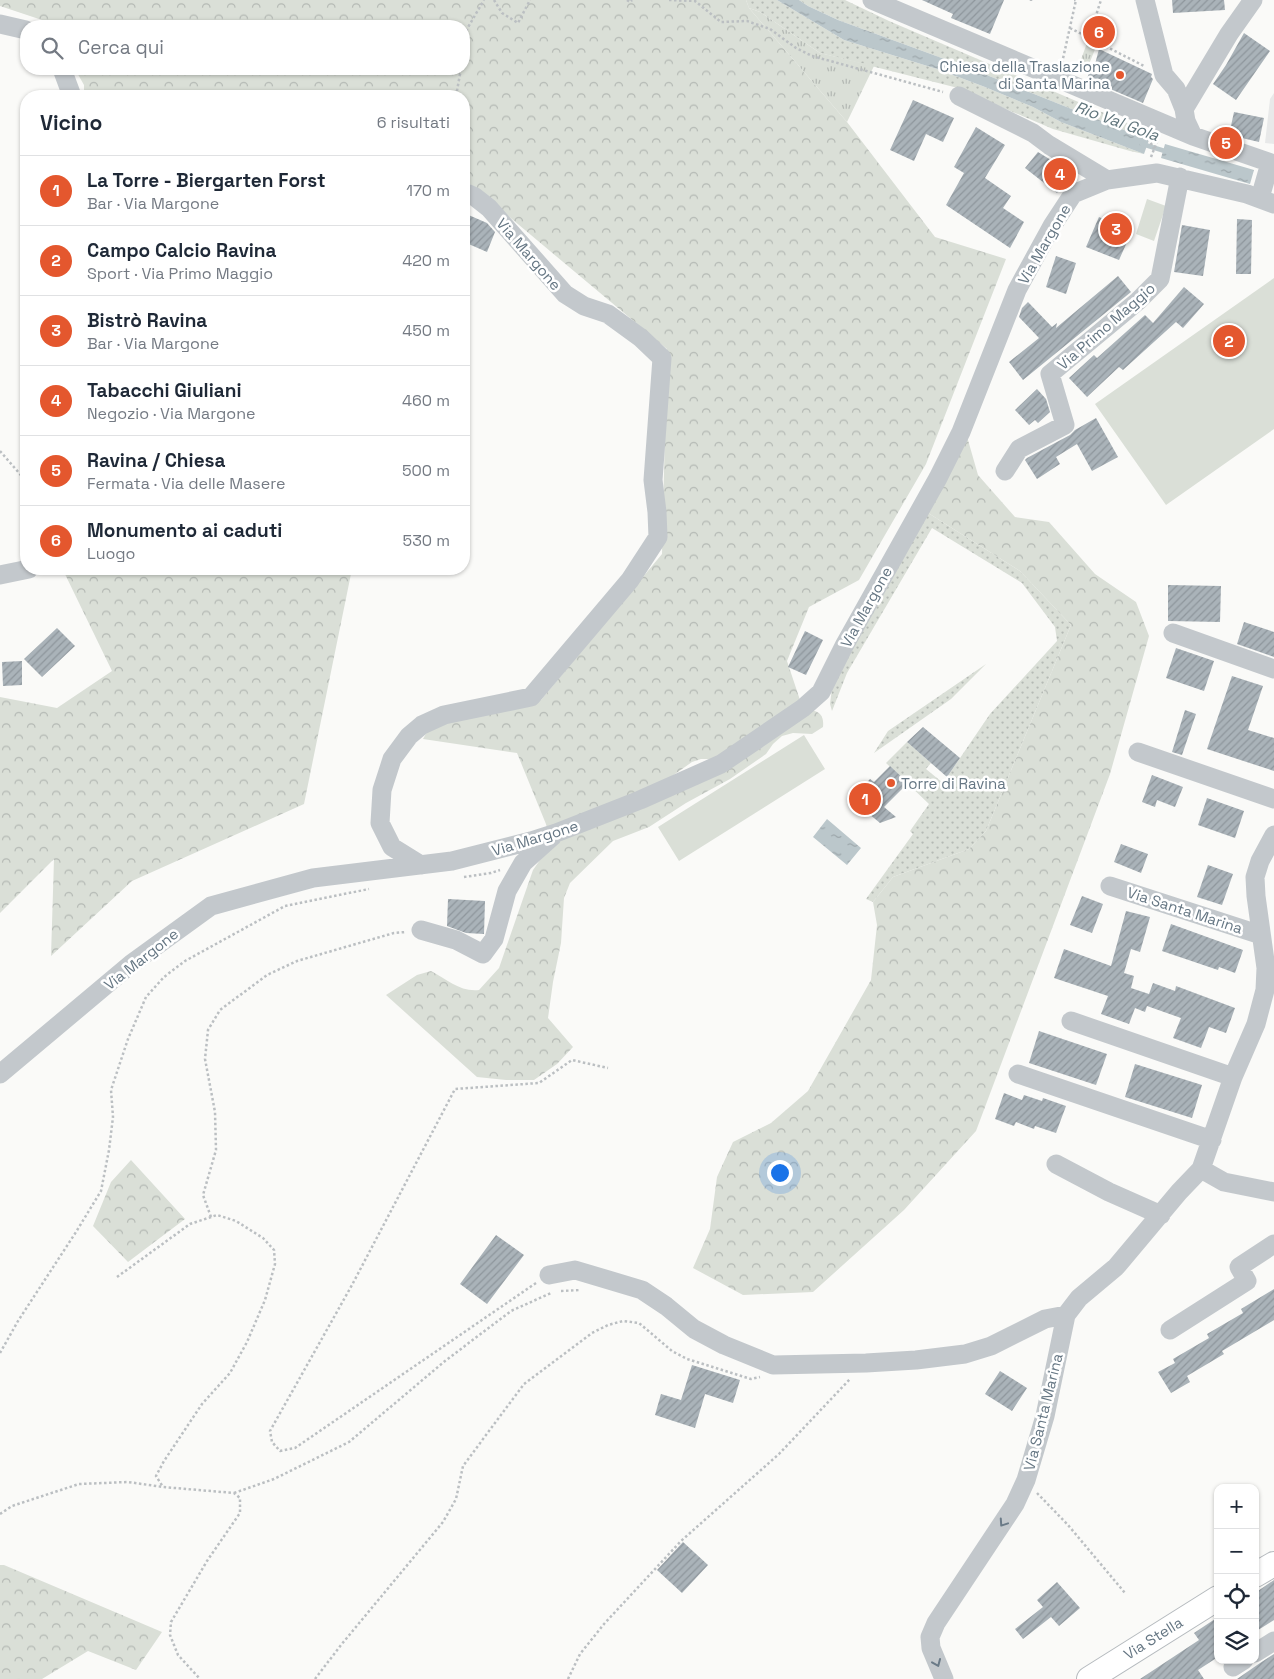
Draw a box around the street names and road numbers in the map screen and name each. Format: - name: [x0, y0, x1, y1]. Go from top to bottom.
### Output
- street label: Via Margone: [1013, 200, 1075, 287]
- street label: Via Margone: [493, 214, 566, 294]
- street label: Via Primo Maggio: [1053, 278, 1159, 374]
- street label: Via Margone: [836, 563, 896, 651]
- street label: Via Margone: [489, 816, 581, 860]
- street label: Via Santa Marina: [1125, 882, 1246, 938]
- street label: Via Margone: [100, 924, 182, 994]
- street label: Via Santa Marina: [1019, 1351, 1067, 1473]
- street label: Via Stella: [1120, 1612, 1186, 1664]

